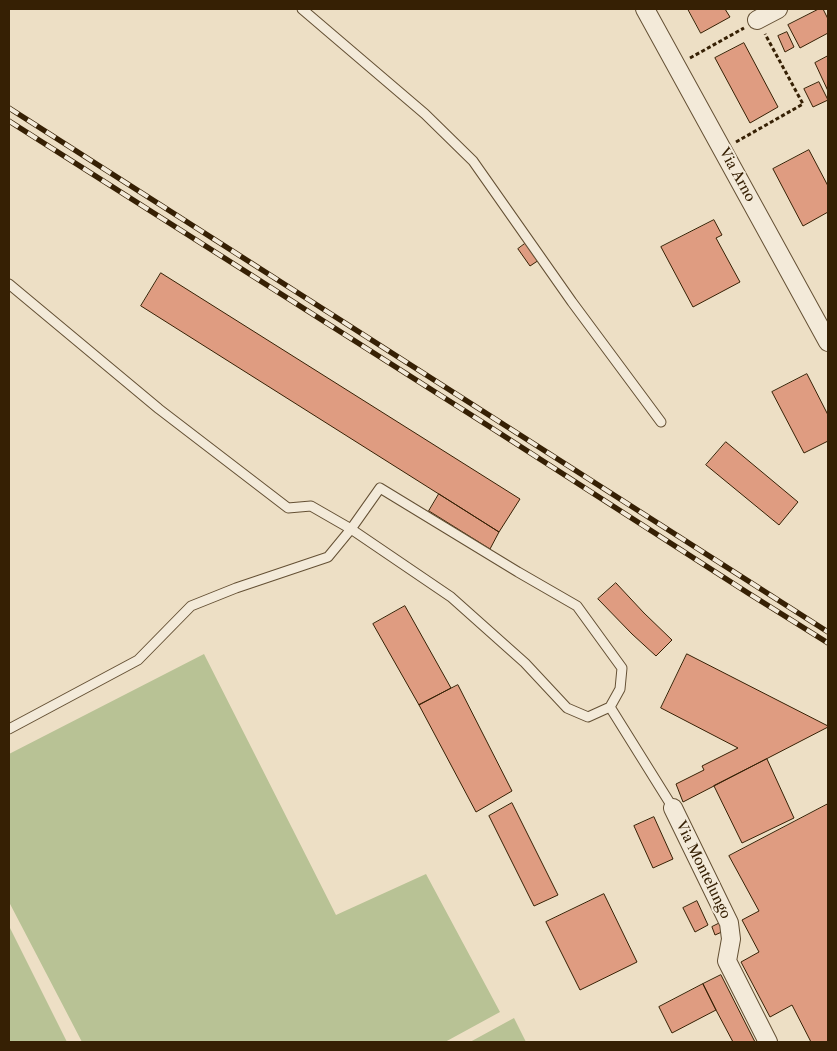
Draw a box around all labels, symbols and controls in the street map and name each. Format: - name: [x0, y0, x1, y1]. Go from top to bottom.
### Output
- street label: Via Arno: [715, 145, 759, 205]
- street label: Via Montelungo: [672, 818, 734, 922]

